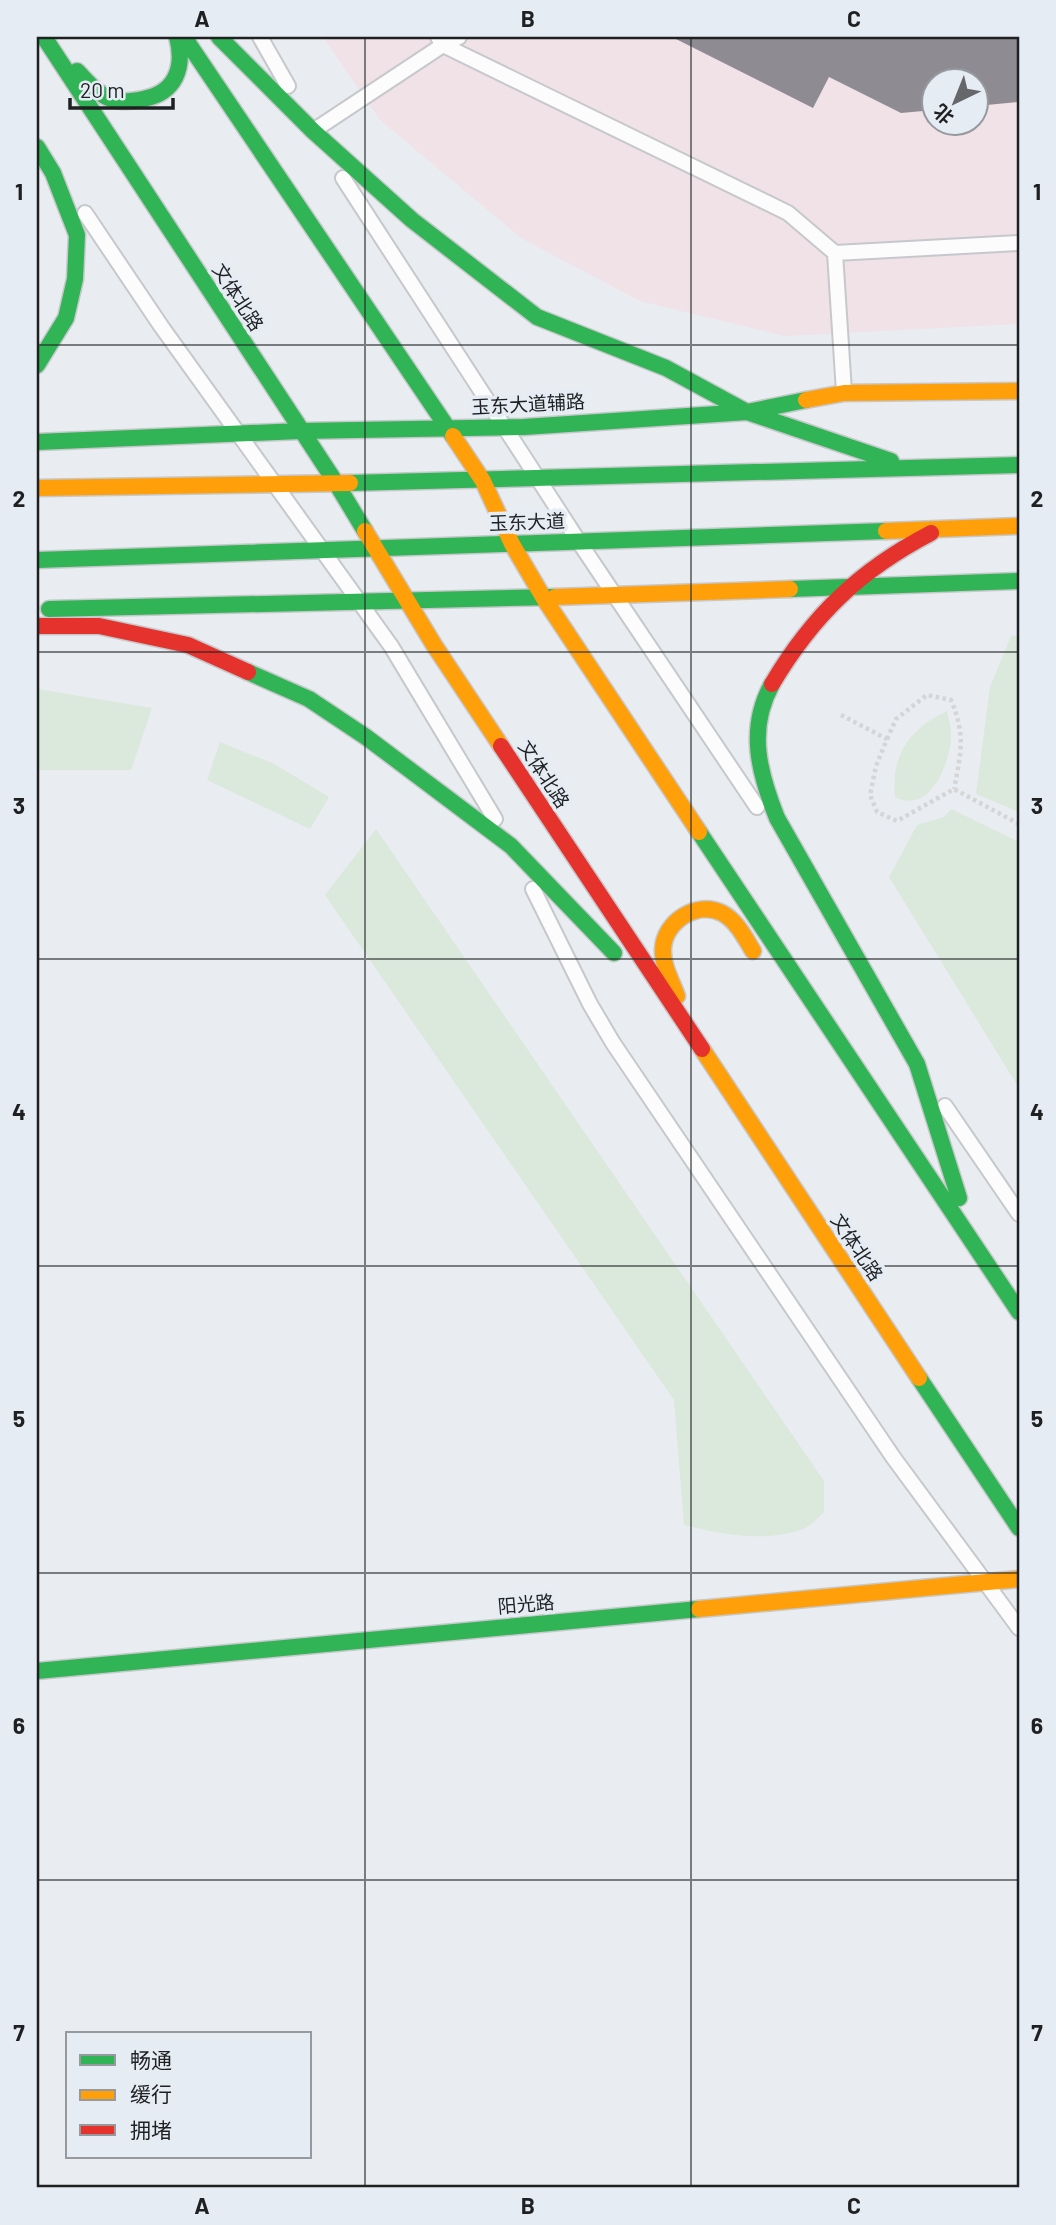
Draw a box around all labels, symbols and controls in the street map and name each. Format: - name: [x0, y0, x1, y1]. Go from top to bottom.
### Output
- text: A: [194, 4, 210, 32]
- text: B: [521, 4, 535, 32]
- text: C: [847, 4, 861, 32]
- scale bar: [70, 66, 173, 110]
- north arrow: [920, 66, 990, 136]
- text: 20 m: [80, 77, 125, 102]
- text: 北: [928, 100, 958, 130]
- text: 1: [15, 177, 23, 205]
- text: 1: [1033, 177, 1041, 205]
- street label: 文体北路: [208, 259, 269, 335]
- street label: 玉东大道辅路: [470, 389, 586, 418]
- text: 2: [13, 484, 25, 512]
- text: 2: [1031, 484, 1043, 512]
- street label: 玉东大道: [489, 509, 565, 534]
- street label: 文体北路: [514, 736, 575, 812]
- text: 3: [13, 791, 25, 819]
- text: 3: [1031, 791, 1043, 819]
- text: 4: [12, 1097, 26, 1125]
- text: 4: [1030, 1097, 1044, 1125]
- street label: 文体北路: [827, 1209, 888, 1285]
- text: 5: [13, 1404, 25, 1432]
- text: 5: [1031, 1404, 1043, 1432]
- street label: 阳光路: [497, 1590, 555, 1617]
- text: 6: [13, 1711, 25, 1739]
- text: 6: [1031, 1711, 1043, 1739]
- text: 7: [13, 2018, 25, 2046]
- text: 7: [1031, 2018, 1043, 2046]
- legend: [66, 2032, 312, 2158]
- text: 畅通: [130, 2047, 172, 2072]
- text: 缓行: [130, 2081, 172, 2106]
- text: 拥堵: [130, 2117, 172, 2142]
- text: A: [194, 2191, 210, 2219]
- text: B: [521, 2191, 535, 2219]
- text: C: [847, 2191, 861, 2219]

